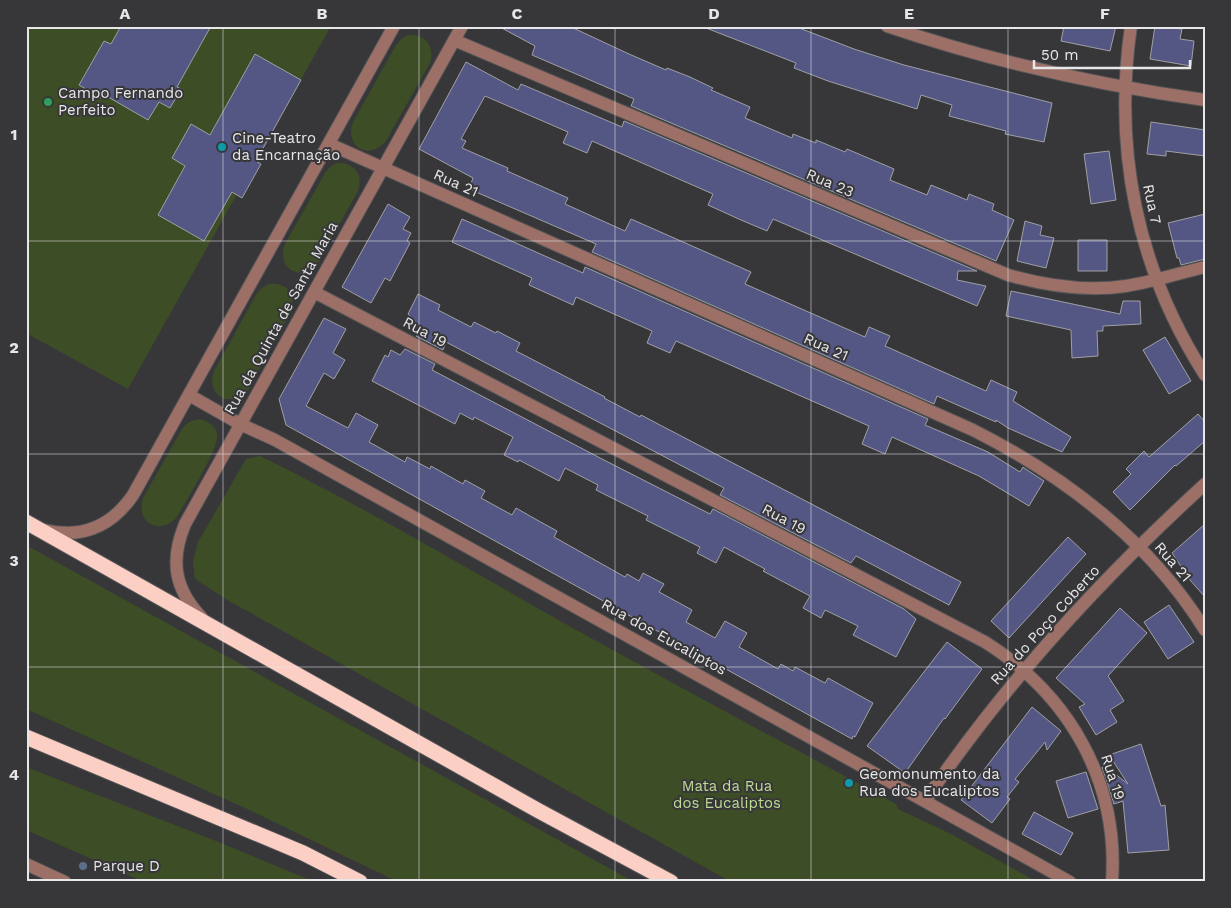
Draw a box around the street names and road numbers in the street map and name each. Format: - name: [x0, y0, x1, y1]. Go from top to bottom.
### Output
- street label: Rua 21: [431, 165, 481, 201]
- street label: Rua 23: [804, 165, 856, 201]
- street label: Rua 7: [1139, 182, 1165, 226]
- street label: Rua da Quinta de Santa Maria: [220, 218, 342, 418]
- street label: Rua 19: [400, 313, 450, 351]
- street label: Rua 21: [801, 329, 851, 365]
- street label: Rua 19: [759, 500, 809, 538]
- street label: Rua 21: [1151, 538, 1195, 586]
- street label: Rua do Poço Coberto: [987, 562, 1103, 688]
- street label: Rua dos Eucaliptos: [598, 595, 730, 679]
- street label: Rua 19: [1097, 752, 1129, 802]

